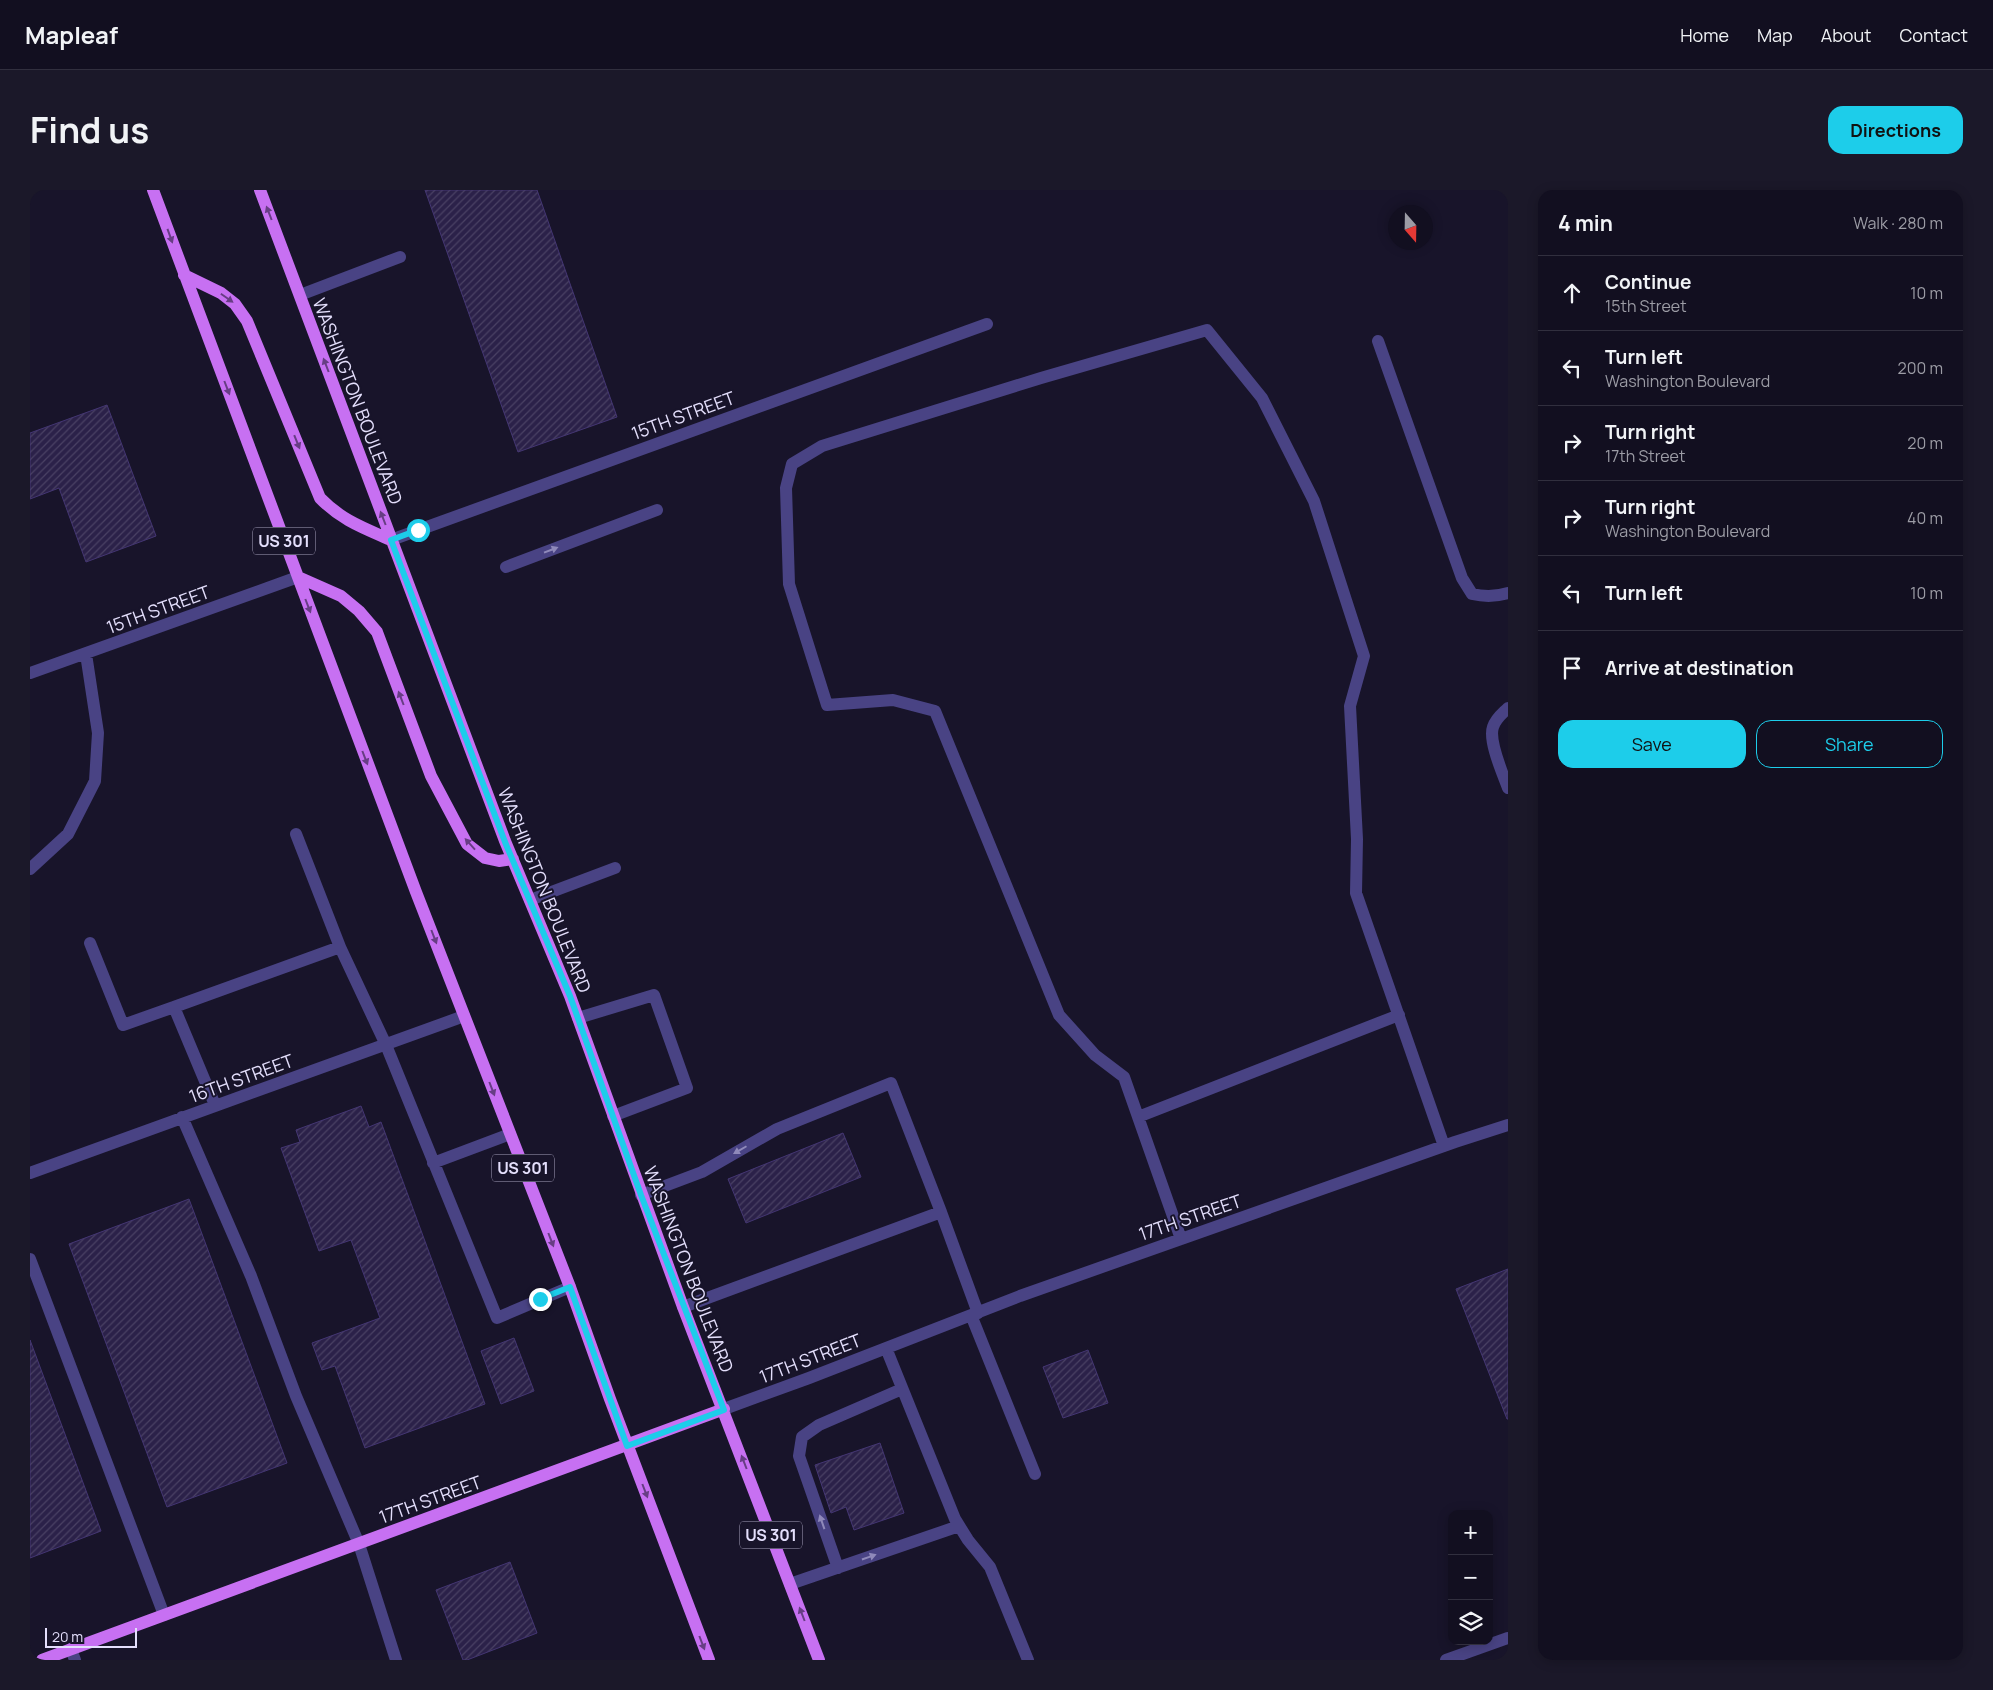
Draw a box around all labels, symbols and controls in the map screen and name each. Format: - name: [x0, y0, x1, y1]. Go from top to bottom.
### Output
- text: Mapleaf: [25, 18, 118, 51]
- text: Home: [1680, 23, 1729, 47]
- text: Map: [1757, 23, 1793, 47]
- text: About: [1821, 23, 1871, 47]
- text: Contact: [1899, 23, 1968, 47]
- text: Find us: [30, 106, 149, 154]
- button: Directions: [1828, 106, 1963, 154]
- one-way arrow: [265, 205, 273, 220]
- north arrow: [1388, 205, 1433, 250]
- text: 4 min: [1558, 209, 1613, 237]
- text: Walk · 280 m: [1853, 212, 1943, 234]
- one-way arrow: [166, 229, 174, 244]
- text: Continue: [1605, 269, 1691, 295]
- icon: ahead: [1558, 279, 1586, 307]
- text: 10 m: [1910, 282, 1943, 304]
- one-way arrow: [220, 293, 234, 303]
- street label: WASHINGTON BOULEVARD: [308, 294, 408, 508]
- text: 15th Street: [1605, 295, 1687, 317]
- text: Turn left: [1605, 344, 1683, 370]
- icon: left: [1558, 354, 1586, 382]
- text: 200 m: [1898, 357, 1943, 379]
- one-way arrow: [322, 358, 329, 373]
- text: Washington Boulevard: [1605, 370, 1770, 392]
- one-way arrow: [223, 381, 231, 395]
- street label: 15TH STREET: [628, 385, 738, 445]
- text: Turn right: [1605, 419, 1695, 445]
- icon: right: [1558, 429, 1586, 457]
- text: 20 m: [1907, 432, 1943, 454]
- one-way arrow: [294, 435, 301, 450]
- text: 17th Street: [1605, 445, 1685, 467]
- text: Turn right: [1605, 494, 1695, 520]
- icon: right: [1558, 504, 1586, 532]
- text: 40 m: [1907, 507, 1943, 529]
- one-way arrow: [379, 510, 386, 525]
- route start: [407, 519, 430, 542]
- text: Washington Boulevard: [1605, 520, 1770, 542]
- road number: US 301: [253, 528, 315, 554]
- one-way arrow: [544, 546, 559, 554]
- street label: 15TH STREET: [103, 579, 213, 639]
- icon: left: [1558, 579, 1586, 607]
- text: Turn left: [1605, 580, 1683, 606]
- text: 10 m: [1910, 582, 1943, 604]
- one-way arrow: [304, 599, 312, 614]
- icon: arrive: [1558, 654, 1586, 682]
- text: Arrive at destination: [1605, 655, 1794, 681]
- one-way arrow: [397, 691, 405, 705]
- button: Save: [1558, 720, 1746, 768]
- button: Share: [1756, 720, 1943, 768]
- one-way arrow: [362, 751, 370, 765]
- street label: WASHINGTON BOULEVARD: [493, 784, 597, 996]
- one-way arrow: [464, 838, 475, 850]
- one-way arrow: [430, 930, 438, 945]
- street label: 16TH STREET: [186, 1048, 297, 1108]
- one-way arrow: [488, 1082, 496, 1097]
- one-way arrow: [733, 1146, 746, 1155]
- road number: US 301: [492, 1154, 554, 1181]
- street label: WASHINGTON BOULEVARD: [639, 1162, 739, 1376]
- street label: 17TH STREET: [1135, 1188, 1245, 1246]
- one-way arrow: [548, 1233, 555, 1248]
- route end: [529, 1288, 552, 1311]
- street label: 17TH STREET: [756, 1328, 865, 1388]
- one-way arrow: [740, 1455, 747, 1470]
- street label: 17TH STREET: [376, 1469, 485, 1529]
- one-way arrow: [641, 1484, 649, 1498]
- map controls: [1448, 1510, 1493, 1645]
- button: +: [1448, 1510, 1493, 1555]
- one-way arrow: [818, 1514, 825, 1529]
- road number: US 301: [740, 1522, 802, 1548]
- one-way arrow: [862, 1553, 877, 1560]
- button: −: [1448, 1555, 1493, 1600]
- button: layers: [1448, 1600, 1493, 1645]
- one-way arrow: [797, 1607, 805, 1622]
- scale bar: [45, 1625, 138, 1648]
- text: 20 m: [52, 1627, 83, 1646]
- one-way arrow: [699, 1636, 707, 1650]

